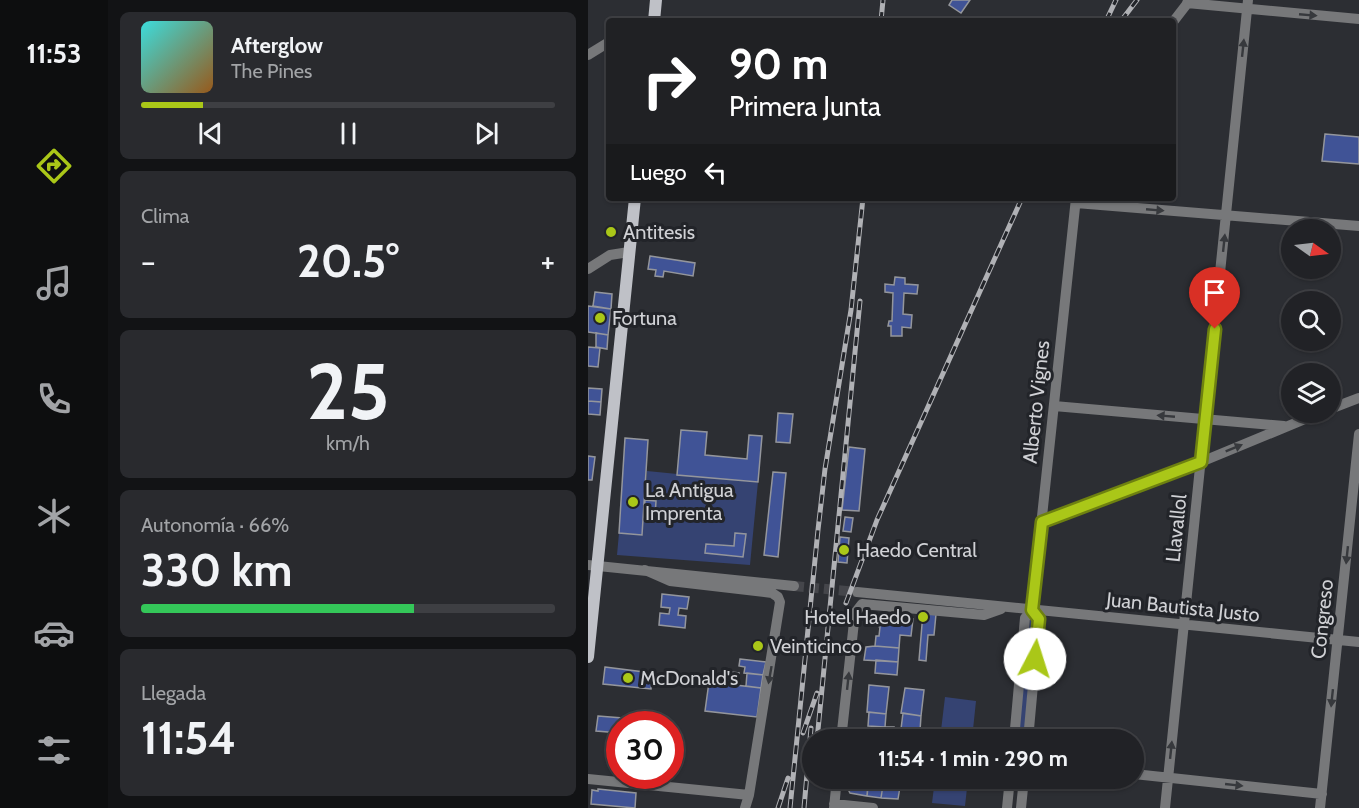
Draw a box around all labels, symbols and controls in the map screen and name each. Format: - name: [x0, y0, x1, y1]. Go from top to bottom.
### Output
- one-way arrow: [1299, 10, 1318, 20]
- text: Afterglow: [231, 32, 323, 59]
- text: 11:53: [27, 37, 81, 70]
- text: 90 m: [729, 38, 828, 90]
- one-way arrow: [1238, 39, 1248, 58]
- icon: right: [630, 42, 708, 120]
- text: The Pines: [231, 59, 312, 83]
- text: Primera Junta: [729, 90, 881, 123]
- icon: previous: [194, 117, 227, 150]
- icon: pause: [332, 117, 365, 150]
- icon: next: [470, 117, 503, 150]
- icon: directions: [33, 145, 75, 187]
- icon: left: [699, 156, 732, 189]
- text: Luego: [630, 159, 687, 186]
- text: Clima: [141, 204, 189, 228]
- one-way arrow: [1145, 205, 1164, 215]
- north arrow: [1281, 219, 1341, 279]
- map controls: [1281, 219, 1341, 423]
- place label: Antitesis: [623, 220, 695, 244]
- marker: Antitesis: [604, 225, 618, 239]
- one-way arrow: [1219, 233, 1229, 252]
- text: 20.5°: [297, 234, 399, 288]
- text: −: [141, 241, 156, 281]
- text: +: [540, 241, 555, 281]
- icon: music: [33, 262, 75, 304]
- pin: [1189, 267, 1240, 329]
- icon: arrive: [1198, 276, 1231, 309]
- button: search: [1281, 291, 1341, 351]
- place label: Fortuna: [612, 306, 677, 330]
- marker: Fortuna: [593, 311, 607, 325]
- street label: Alberto Vignes: [1018, 339, 1054, 465]
- text: 25: [306, 344, 390, 439]
- button: layers: [1281, 363, 1341, 423]
- icon: phone: [33, 378, 75, 420]
- one-way arrow: [1156, 411, 1175, 421]
- text: km/h: [326, 431, 370, 455]
- one-way arrow: [1225, 443, 1243, 453]
- place label: La Antigua Imprenta: [645, 478, 734, 525]
- street label: Llavallol: [1160, 492, 1192, 563]
- icon: climate: [33, 495, 75, 537]
- marker: La Antigua Imprenta: [626, 495, 640, 509]
- text: Autonomía · 66%: [141, 513, 289, 537]
- place label: Haedo Central: [856, 538, 977, 562]
- text: 330 km: [141, 543, 292, 597]
- marker: Haedo Central: [837, 543, 851, 557]
- one-way arrow: [1342, 546, 1352, 565]
- street label: Congreso: [1306, 578, 1338, 660]
- street label: Juan Bautista Justo: [1104, 587, 1261, 627]
- place label: Hotel Haedo: [804, 605, 911, 629]
- marker: Hotel Haedo: [916, 610, 930, 624]
- icon: car: [33, 612, 75, 654]
- position arrow: [1003, 627, 1067, 691]
- place label: Veinticinco: [770, 634, 862, 658]
- marker: Veinticinco: [751, 639, 765, 653]
- one-way arrow: [765, 665, 774, 684]
- place label: McDonald's: [640, 666, 738, 690]
- marker: McDonald's: [621, 671, 635, 685]
- one-way arrow: [843, 672, 852, 691]
- text: Llegada: [141, 681, 206, 705]
- one-way arrow: [1327, 689, 1337, 708]
- text: 11:54: [141, 711, 236, 765]
- speed limit sign: 30: [606, 711, 684, 789]
- icon: filters: [33, 729, 75, 771]
- one-way arrow: [1166, 740, 1176, 759]
- text: 11:54 · 1 min · 290 m: [878, 745, 1068, 772]
- one-way arrow: [1224, 780, 1243, 790]

